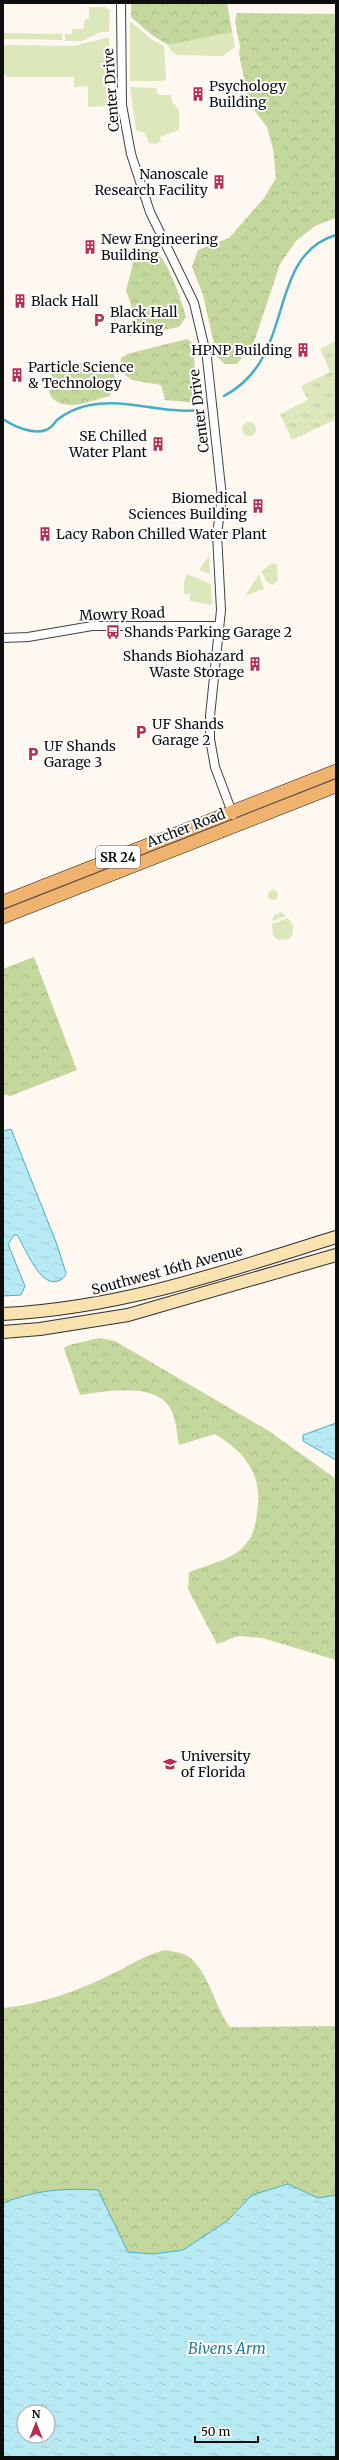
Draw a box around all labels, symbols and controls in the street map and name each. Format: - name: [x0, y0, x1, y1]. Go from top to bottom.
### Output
- street label: Center Drive: [99, 48, 123, 132]
- place label: Psychology Building: [209, 77, 287, 111]
- building icon: Psychology Building: [190, 86, 206, 102]
- place label: Nanoscale Research Facility: [94, 165, 209, 199]
- building icon: Nanoscale Research Facility: [211, 174, 227, 190]
- place label: New Engineering Building: [101, 230, 219, 264]
- building icon: New Engineering Building: [82, 239, 98, 255]
- place label: Black Hall: [31, 292, 99, 310]
- building icon: Black Hall: [12, 293, 28, 309]
- place label: Black Hall Parking: [110, 303, 178, 337]
- parking icon: Black Hall Parking: [91, 312, 107, 328]
- place label: HPNP Building: [191, 341, 293, 359]
- building icon: HPNP Building: [295, 342, 311, 358]
- place label: Particle Science & Technology: [28, 358, 133, 392]
- building icon: Particle Science & Technology: [9, 367, 25, 383]
- street label: Center Drive: [185, 368, 213, 454]
- place label: SE Chilled Water Plant: [68, 427, 148, 461]
- building icon: SE Chilled Water Plant: [150, 436, 166, 452]
- place label: Biomedical Sciences Building: [128, 489, 248, 523]
- building icon: Biomedical Sciences Building: [250, 498, 266, 514]
- place label: Lacy Rabon Chilled Water Plant: [56, 525, 267, 543]
- building icon: Lacy Rabon Chilled Water Plant: [37, 526, 53, 542]
- street label: Mowry Road: [79, 603, 166, 624]
- place label: Shands Parking Garage 2: [124, 623, 292, 641]
- bus stop icon: Shands Parking Garage 2: [105, 624, 121, 640]
- place label: Shands Biohazard Waste Storage: [123, 647, 245, 681]
- building icon: Shands Biohazard Waste Storage: [247, 656, 263, 672]
- place label: UF Shands Garage 2: [152, 715, 224, 749]
- parking icon: UF Shands Garage 2: [133, 724, 149, 740]
- place label: UF Shands Garage 3: [44, 737, 116, 771]
- parking icon: UF Shands Garage 3: [25, 746, 41, 762]
- street label: Archer Road: [143, 805, 228, 852]
- road number: SR 24: [96, 846, 140, 868]
- street label: Southwest 16th Avenue: [89, 1241, 245, 1299]
- place label: University of Florida: [181, 1747, 252, 1781]
- school or university icon: University of Florida: [162, 1756, 178, 1772]
- water label: Bivens Arm: [188, 2339, 266, 2358]
- north arrow: [16, 2404, 56, 2444]
- text: N: [32, 2407, 41, 2421]
- scale bar: [195, 2418, 258, 2444]
- text: 50 m: [201, 2424, 230, 2439]

